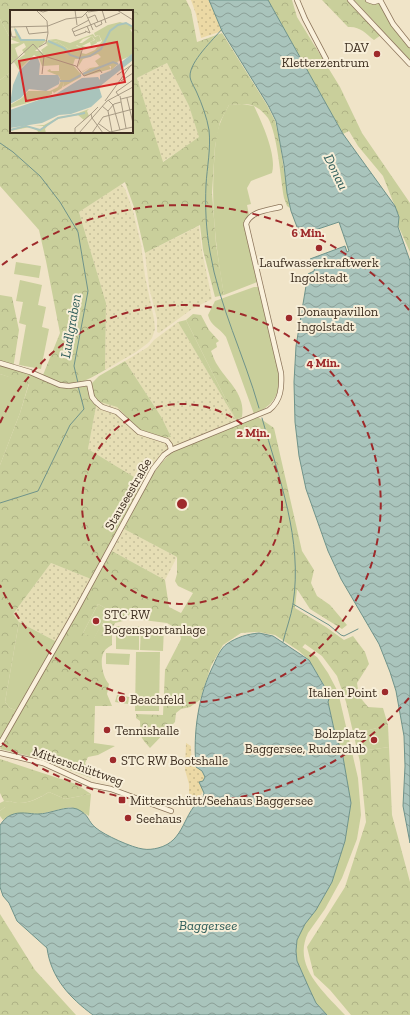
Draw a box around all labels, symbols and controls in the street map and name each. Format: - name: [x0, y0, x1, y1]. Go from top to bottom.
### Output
- inset map: [10, 10, 133, 133]
- place label: DAV Kletterzentrum: [281, 40, 370, 70]
- marker: DAV Kletterzentrum: [372, 49, 382, 59]
- water label: Donau: [320, 151, 352, 193]
- text: 6 Min.: [292, 226, 325, 240]
- marker: Laufwasserkraftwerk Ingolstadt: [314, 243, 324, 253]
- place label: Laufwasserkraftwerk Ingolstadt: [259, 255, 379, 285]
- water label: Ludlgraben: [57, 293, 85, 359]
- place label: Donaupavillon Ingolstadt: [297, 304, 379, 334]
- marker: Donaupavillon Ingolstadt: [284, 313, 294, 323]
- text: 4 Min.: [306, 356, 340, 370]
- text: 2 Min.: [237, 426, 270, 440]
- street label: Stauseestraße: [101, 456, 155, 532]
- centre of rings: [175, 497, 189, 511]
- place label: STC RW Bogensportanlage: [104, 607, 206, 637]
- marker: STC RW Bogensportanlage: [91, 616, 101, 626]
- place label: Italien Point: [309, 685, 377, 700]
- marker: Italien Point: [380, 687, 390, 697]
- place label: Beachfeld: [130, 692, 184, 707]
- marker: Beachfeld: [117, 694, 127, 704]
- place label: Tennishalle: [115, 723, 179, 738]
- marker: Tennishalle: [102, 725, 112, 735]
- place label: Bolzplatz Baggersee, Ruderclub: [245, 726, 366, 756]
- marker: Bolzplatz Baggersee, Ruderclub: [369, 735, 379, 745]
- street label: Mitterschüttweg: [30, 743, 126, 789]
- place label: STC RW Bootshalle: [121, 753, 228, 768]
- marker: STC RW Bootshalle: [108, 755, 118, 765]
- place label: Mitterschütt/Seehaus Baggersee: [130, 793, 313, 808]
- marker: Mitterschütt/Seehaus Baggersee: [117, 795, 127, 805]
- place label: Seehaus: [136, 811, 182, 826]
- marker: Seehaus: [123, 813, 133, 823]
- water label: Baggersee: [179, 917, 237, 934]

